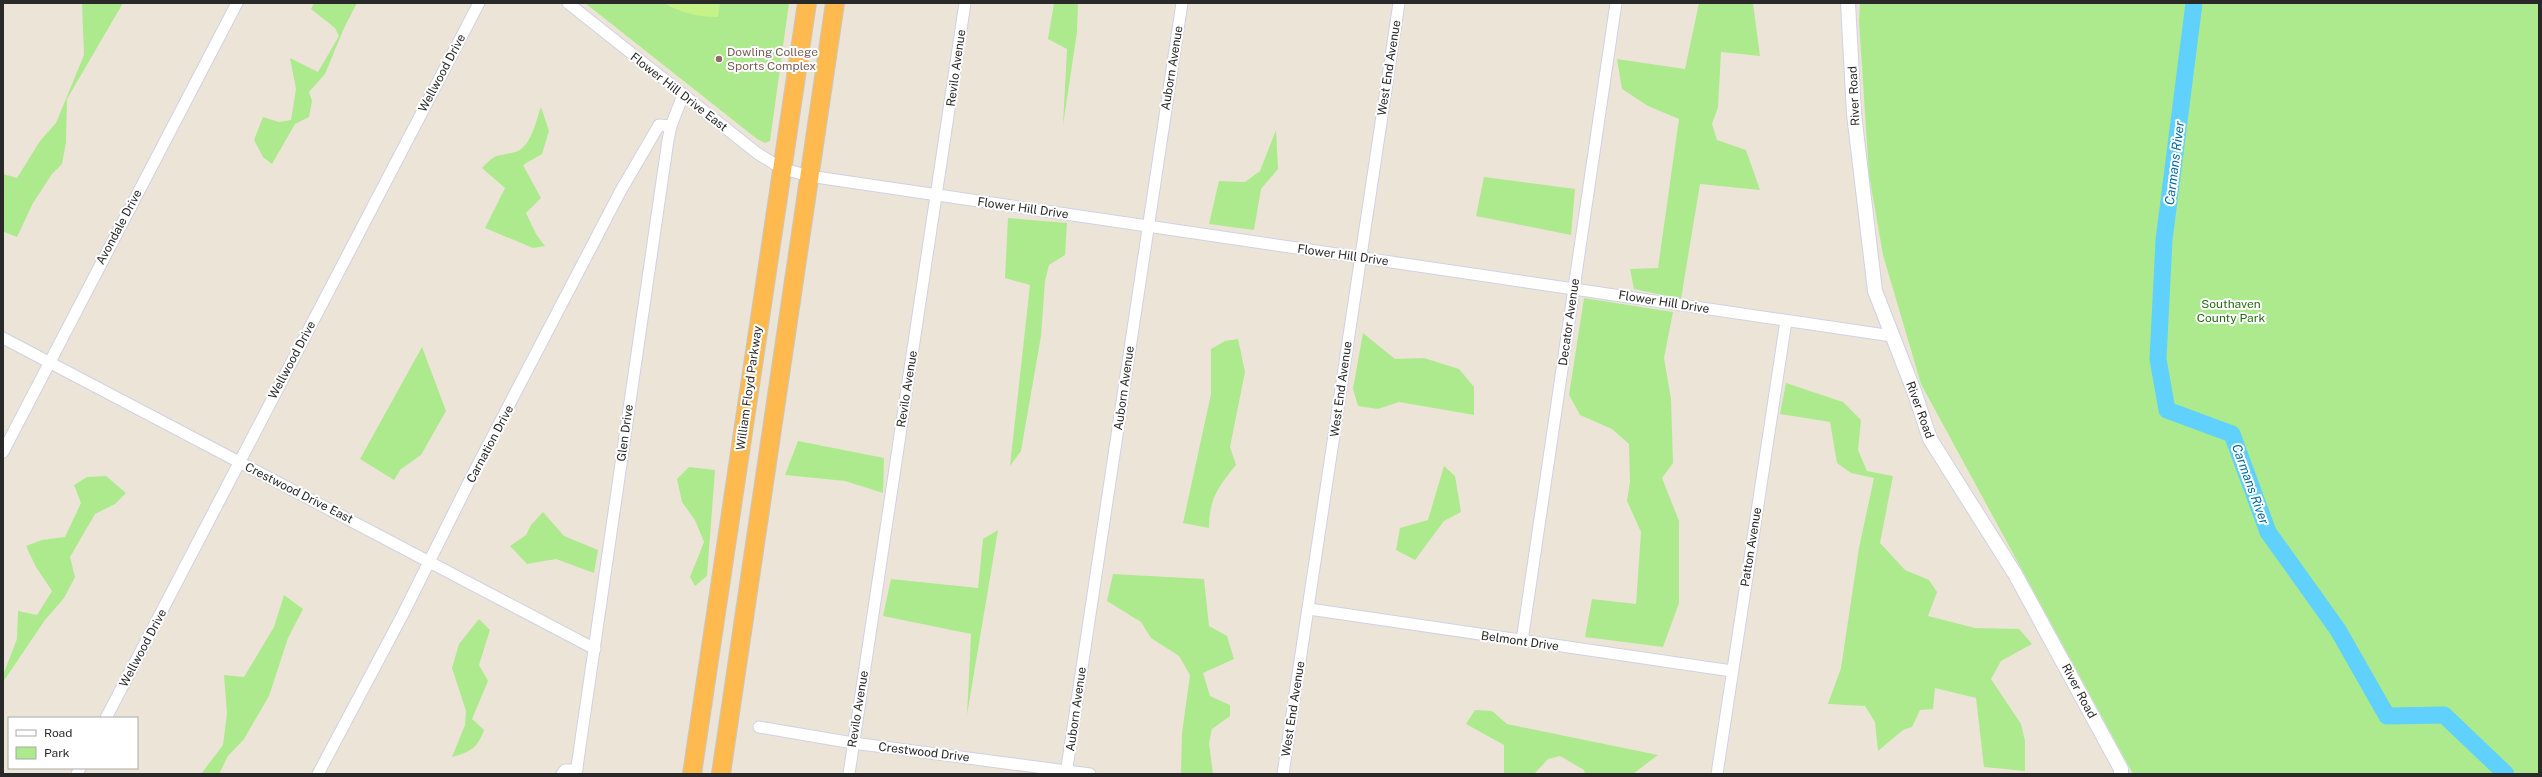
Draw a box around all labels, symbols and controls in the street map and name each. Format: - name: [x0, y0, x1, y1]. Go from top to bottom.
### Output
- street label: West End Avenue: [1375, 19, 1404, 117]
- street label: Auborn Avenue: [1158, 25, 1186, 111]
- street label: Revilo Avenue: [944, 28, 968, 108]
- street label: Wellwood Drive: [416, 32, 468, 114]
- place label: Dowling College Sports Complex: [727, 45, 818, 73]
- street label: Flower Hill Drive East: [628, 50, 731, 134]
- marker: Dowling College Sports Complex: [714, 54, 724, 64]
- street label: River Road: [1845, 66, 1863, 126]
- water label: Carmans River: [2162, 120, 2187, 206]
- street label: Avondale Drive: [93, 187, 145, 267]
- street label: Flower Hill Drive: [977, 195, 1070, 221]
- street label: Flower Hill Drive: [1297, 242, 1390, 268]
- street label: Decator Avenue: [1556, 277, 1582, 367]
- street label: Flower Hill Drive: [1618, 288, 1711, 316]
- park label: Southaven County Park: [2197, 297, 2265, 325]
- street label: Wellwood Drive: [266, 319, 318, 401]
- street label: William Floyd Parkway: [733, 324, 765, 451]
- street label: West End Avenue: [1327, 340, 1355, 438]
- street label: Auborn Avenue: [1111, 345, 1137, 431]
- street label: Revilo Avenue: [894, 349, 920, 429]
- street label: River Road: [1903, 380, 1937, 440]
- street label: Carnation Drive: [464, 403, 516, 485]
- street label: Glen Drive: [614, 403, 636, 462]
- water label: Carmans River: [2229, 442, 2272, 526]
- street label: Crestwood Drive East: [243, 460, 356, 526]
- street label: Patton Avenue: [1738, 506, 1764, 588]
- street label: Wellwood Drive: [117, 607, 169, 689]
- street label: Belmont Drive: [1480, 629, 1560, 653]
- street label: West End Avenue: [1279, 660, 1308, 758]
- street label: River Road: [2059, 661, 2099, 721]
- street label: Auborn Avenue: [1063, 666, 1089, 752]
- street label: Revilo Avenue: [845, 669, 871, 749]
- legend: [8, 717, 138, 769]
- text: Road: [44, 726, 72, 740]
- street label: Crestwood Drive: [878, 739, 971, 765]
- text: Park: [44, 746, 70, 760]

